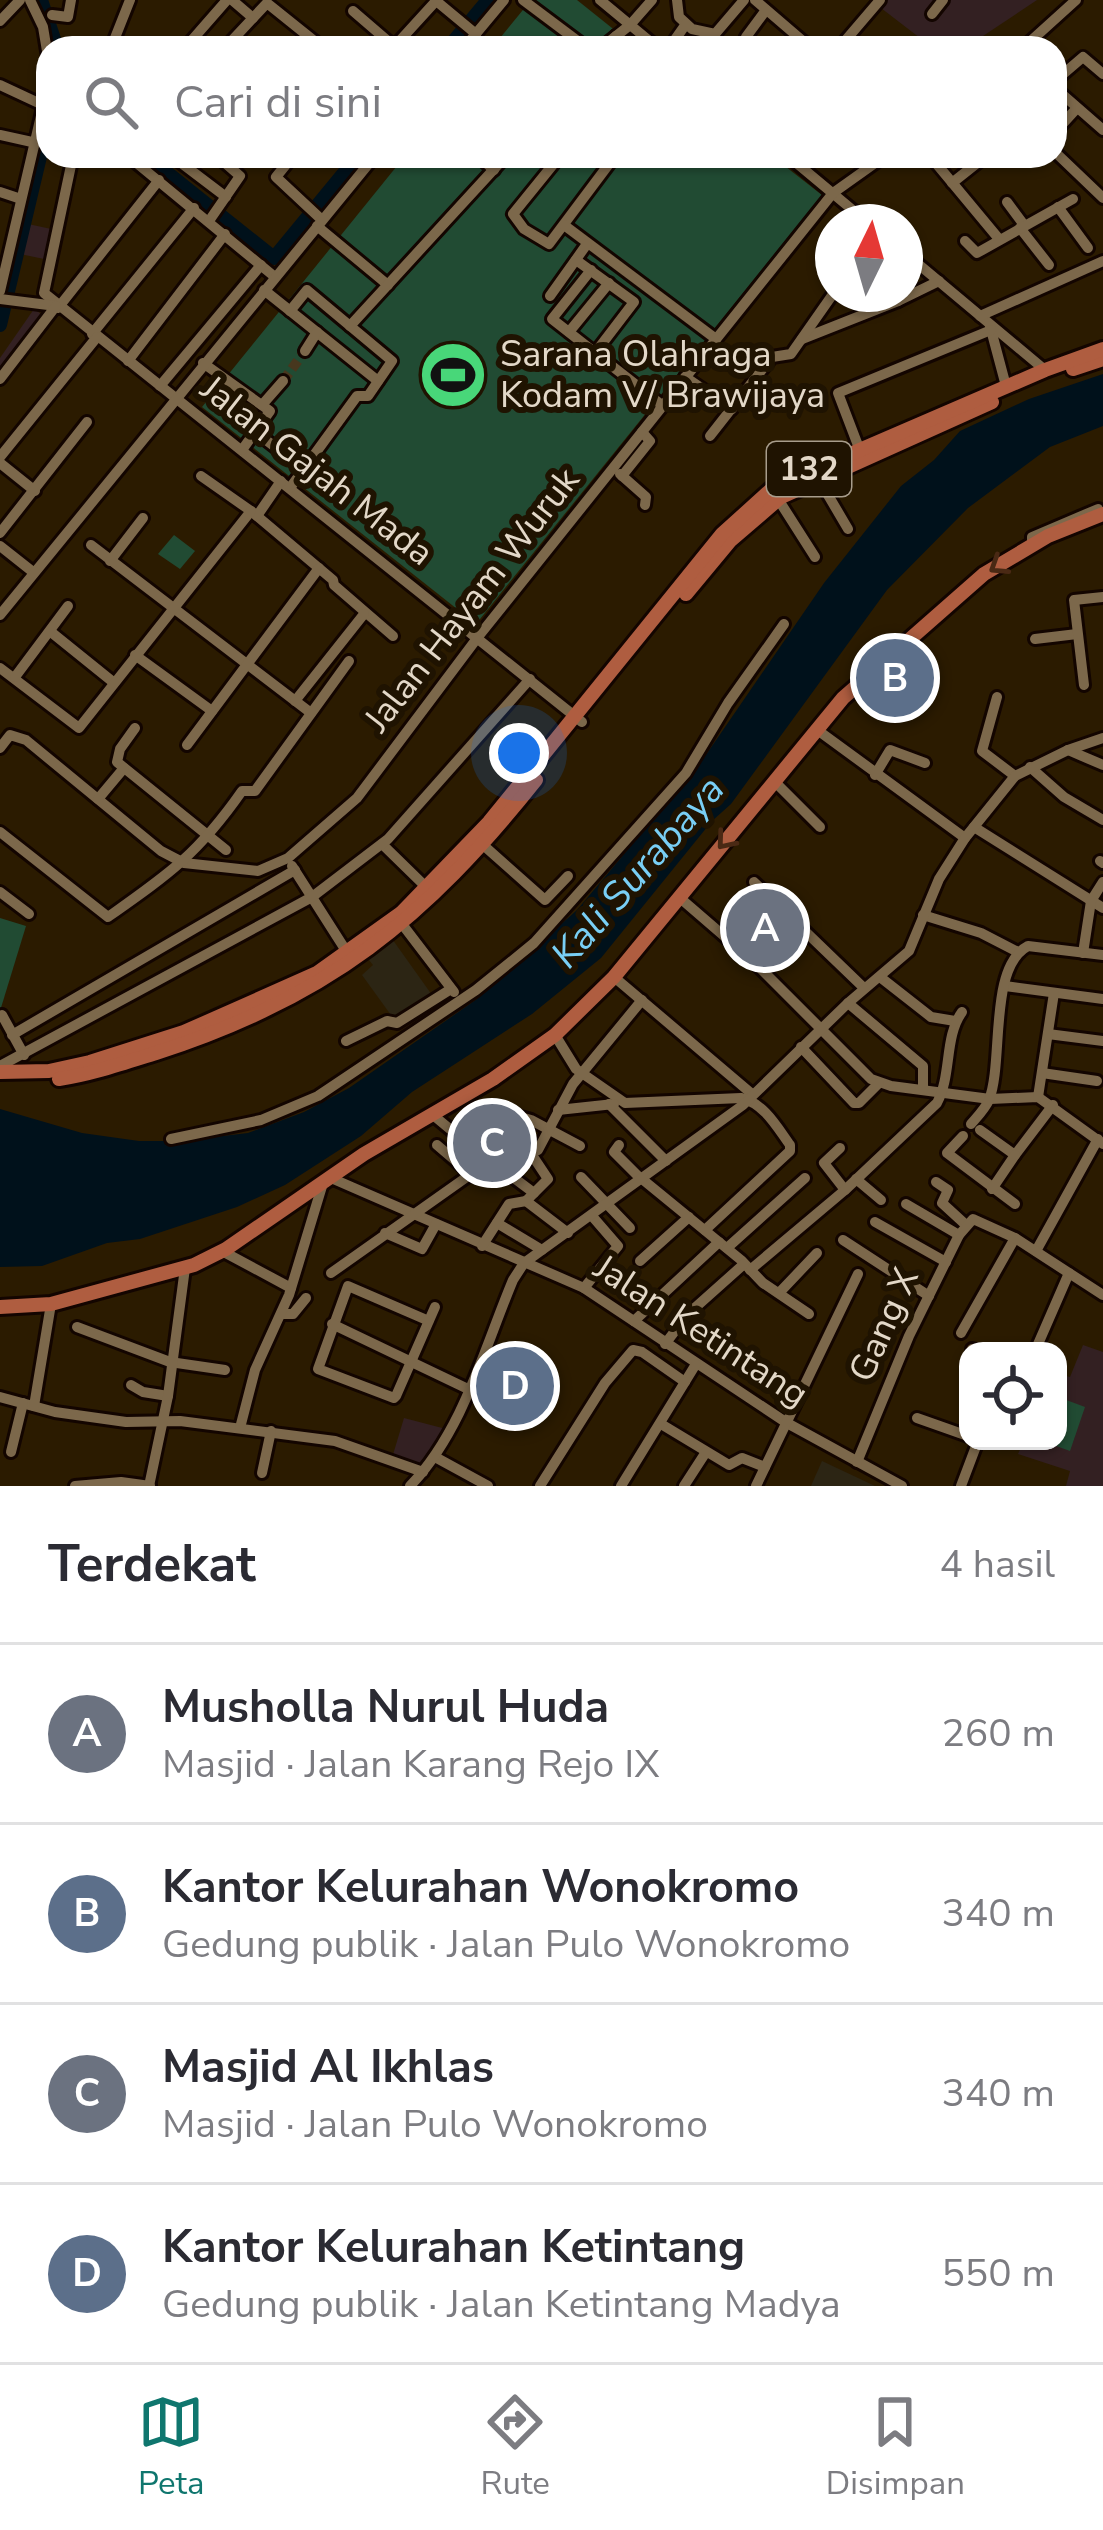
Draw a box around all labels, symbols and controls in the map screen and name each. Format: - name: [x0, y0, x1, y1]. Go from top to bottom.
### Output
- search box: [36, 36, 1067, 168]
- icon: search: [78, 69, 144, 135]
- text: Cari di sini: [174, 72, 382, 133]
- north arrow: [815, 204, 923, 312]
- place label: Sarana Olahraga Kodam V/ Brawijaya: [500, 330, 825, 420]
- sports icon: Sarana Olahraga Kodam V/ Brawijaya: [418, 340, 488, 410]
- street label: Jalan Gajah Mada: [190, 364, 443, 577]
- road number: 132: [767, 442, 851, 496]
- street label: Jalan Hayam Wuruk: [353, 457, 591, 743]
- one-way arrow: [990, 551, 1012, 573]
- pin: B: [856, 633, 934, 723]
- your location: [489, 723, 549, 783]
- water label: Kali Surabaya: [539, 764, 737, 980]
- one-way arrow: [717, 827, 739, 849]
- pin: A: [726, 883, 804, 973]
- pin: C: [453, 1098, 531, 1188]
- street label: Jalan Ketintang: [584, 1243, 818, 1419]
- street label: Gang X: [837, 1260, 931, 1390]
- pin: D: [476, 1341, 554, 1431]
- map controls: [959, 1342, 1067, 1450]
- button: locate: [959, 1342, 1067, 1450]
- text: Terdekat: [48, 1529, 256, 1599]
- text: 4 hasil: [939, 1538, 1055, 1591]
- text: Musholla Nurul Huda: [162, 1677, 609, 1738]
- text: A: [72, 1707, 102, 1760]
- text: 260 m: [941, 1707, 1055, 1760]
- text: Masjid · Jalan Karang Rejo IX: [162, 1738, 660, 1791]
- text: Kantor Kelurahan Wonokromo: [162, 1857, 799, 1918]
- text: B: [74, 1887, 100, 1940]
- text: 340 m: [941, 1887, 1055, 1940]
- text: Gedung publik · Jalan Pulo Wonokromo: [162, 1918, 850, 1971]
- text: Masjid Al Ikhlas: [162, 2037, 494, 2098]
- text: C: [74, 2067, 100, 2120]
- text: 340 m: [941, 2067, 1055, 2120]
- text: Masjid · Jalan Pulo Wonokromo: [162, 2098, 708, 2151]
- text: Kantor Kelurahan Ketintang: [162, 2217, 745, 2278]
- text: D: [72, 2247, 102, 2300]
- text: 550 m: [941, 2247, 1055, 2300]
- text: Gedung publik · Jalan Ketintang Madya: [162, 2278, 841, 2331]
- tab: Peta: [138, 2389, 205, 2506]
- tab: Rute: [480, 2389, 550, 2506]
- tab: Disimpan: [826, 2389, 965, 2506]

